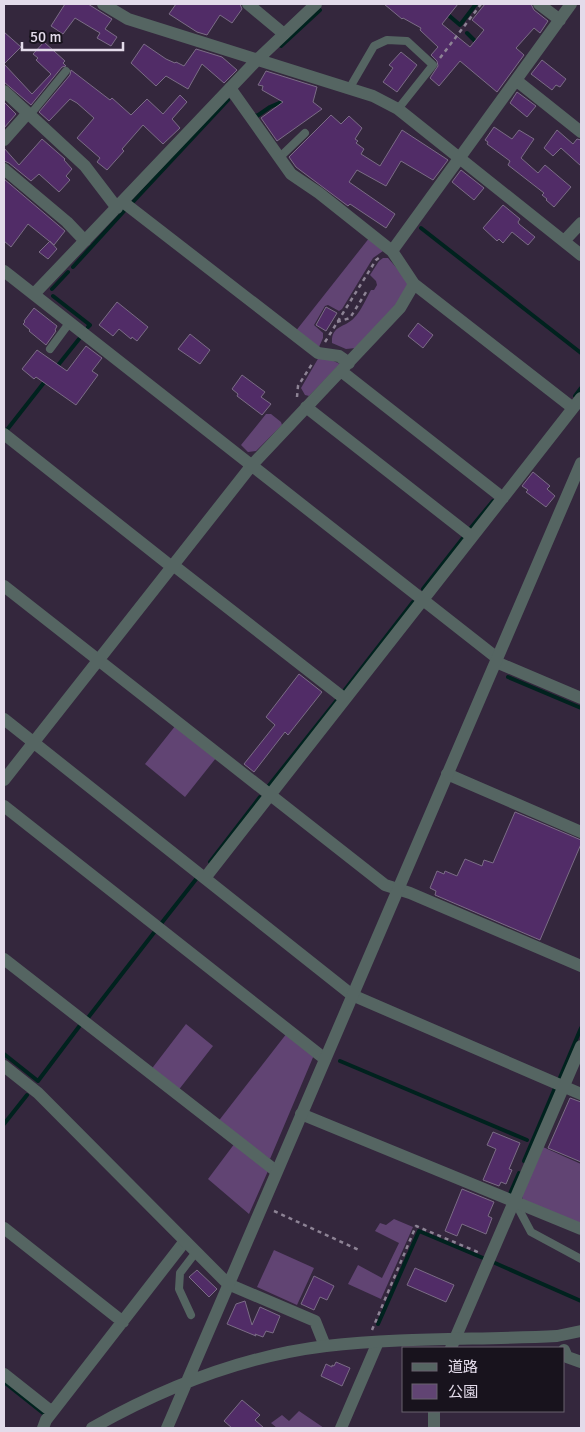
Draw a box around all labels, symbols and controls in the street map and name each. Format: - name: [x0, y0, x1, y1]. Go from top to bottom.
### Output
- scale bar: [22, 20, 124, 52]
- text: 50 m: [30, 28, 61, 46]
- legend: [402, 1347, 565, 1412]
- text: 道路: [448, 1358, 478, 1376]
- text: 公園: [448, 1383, 478, 1401]

